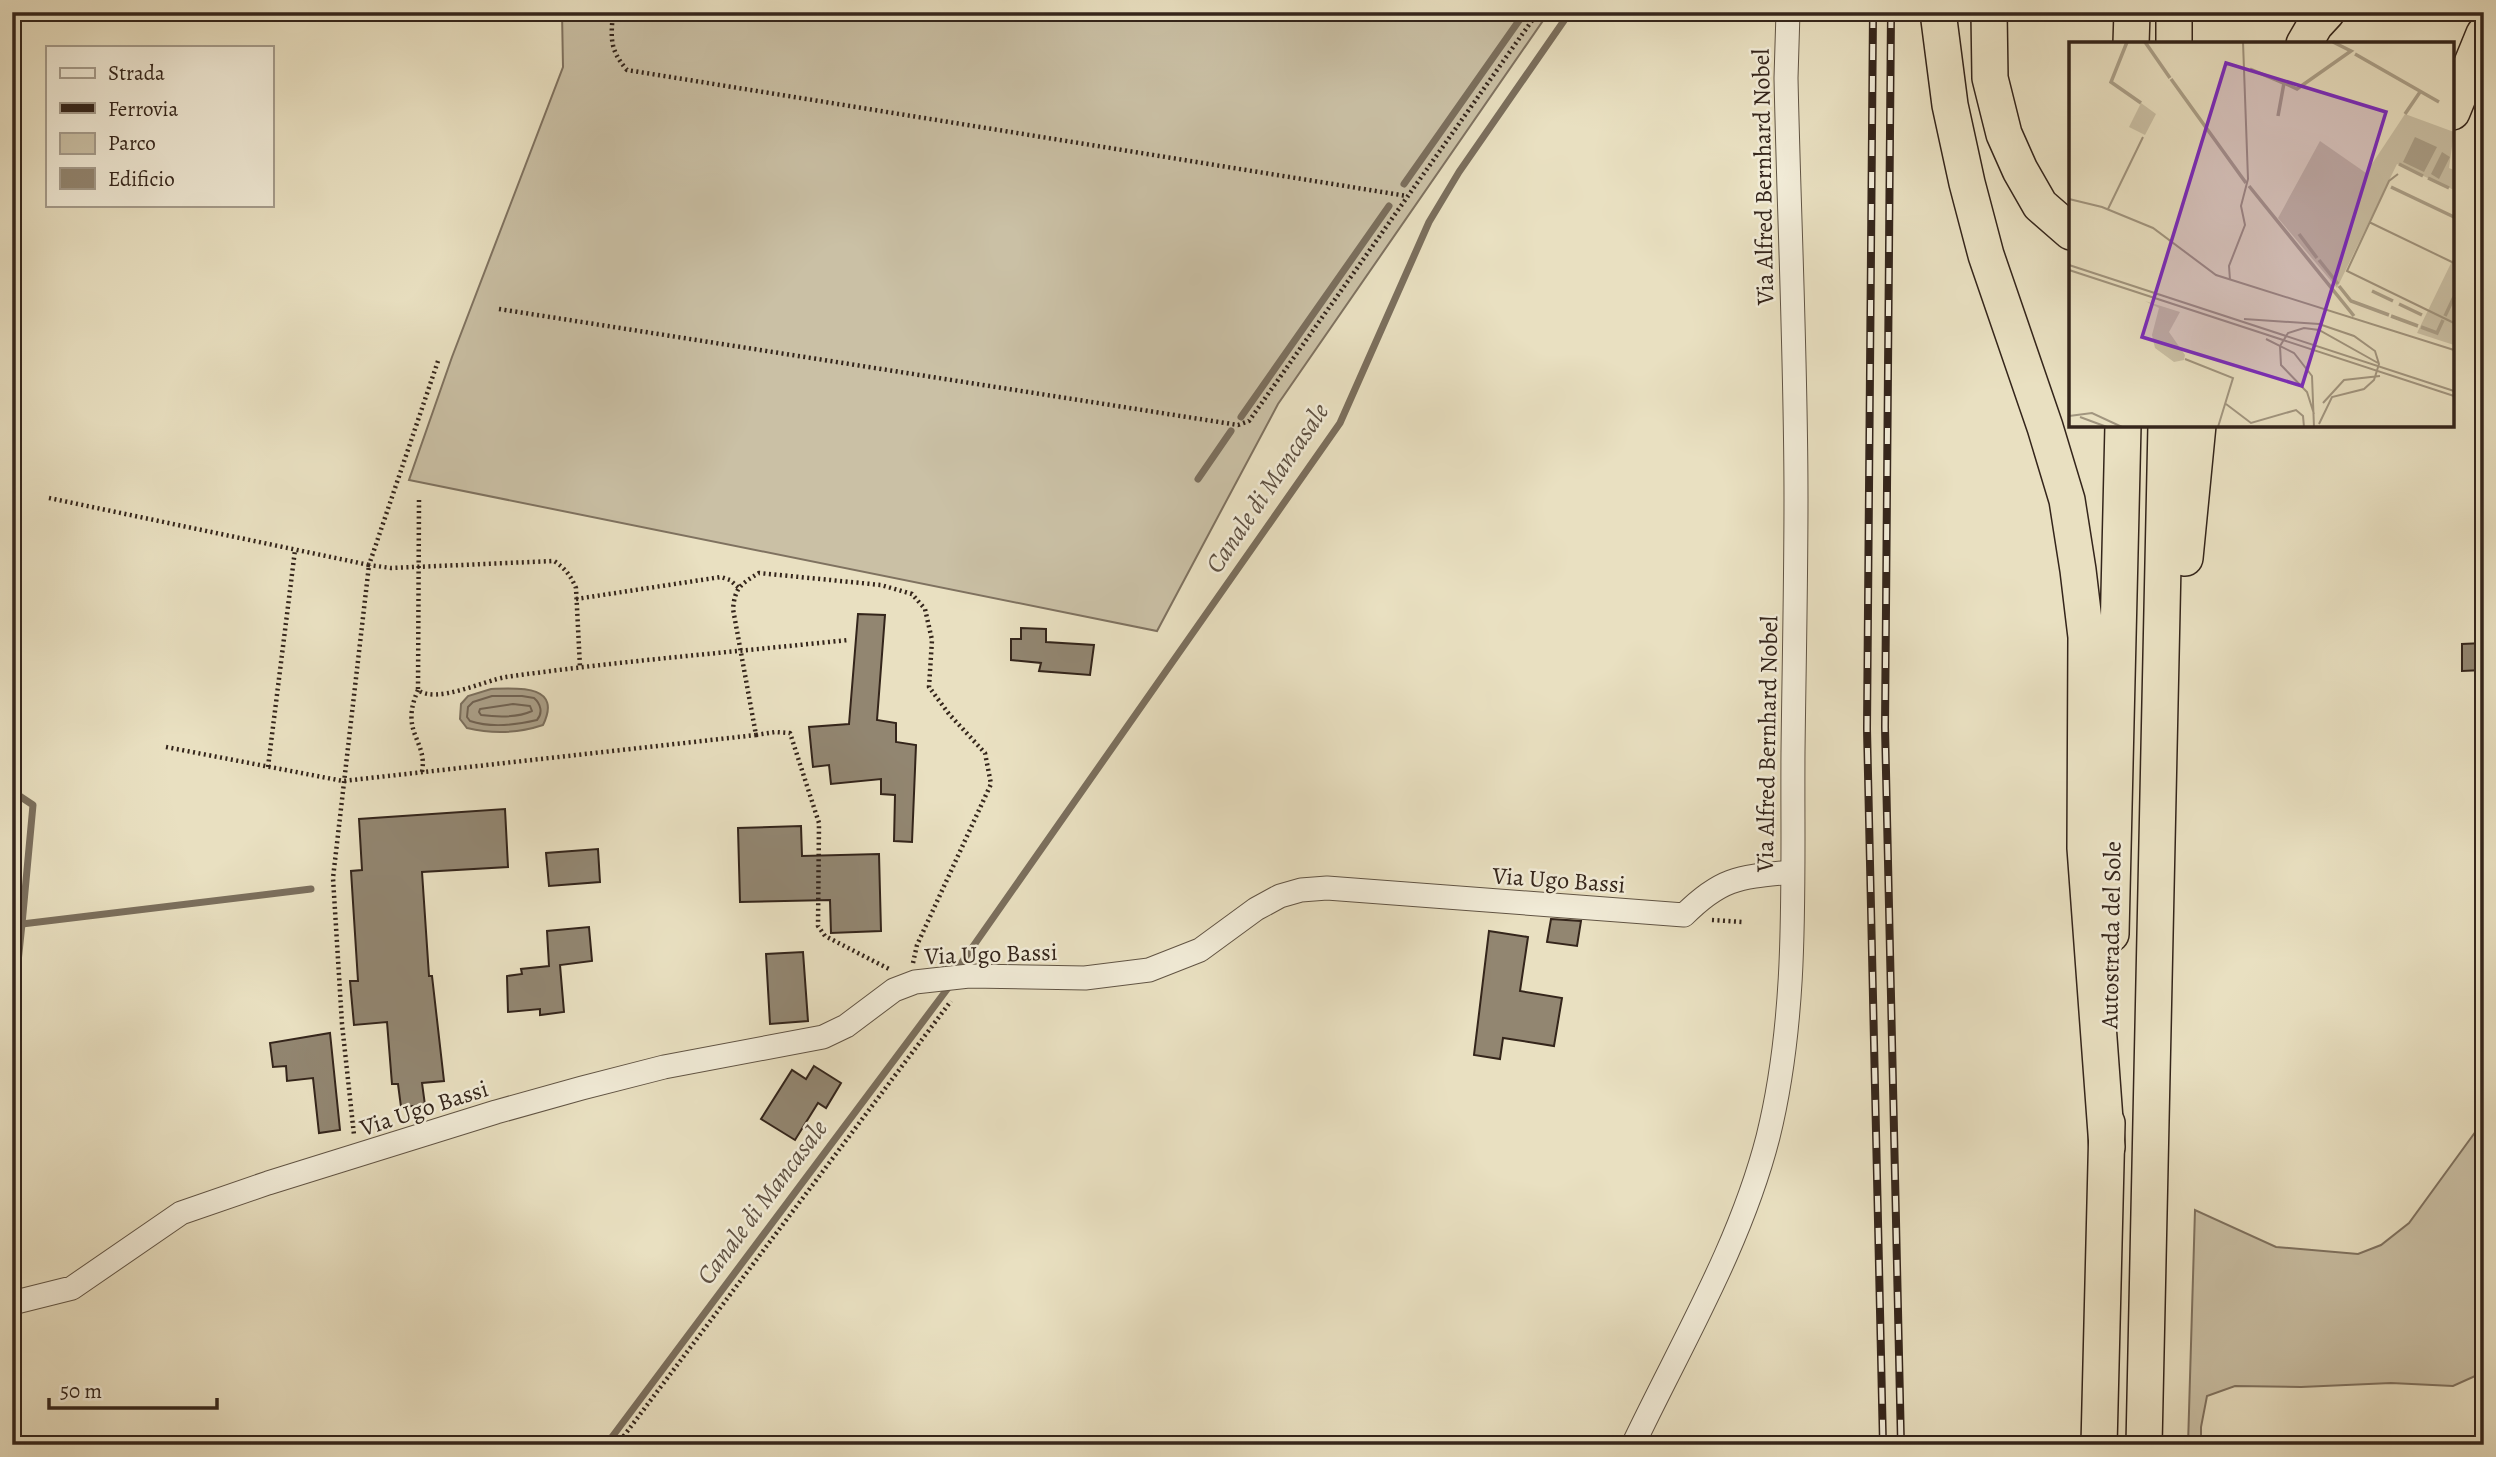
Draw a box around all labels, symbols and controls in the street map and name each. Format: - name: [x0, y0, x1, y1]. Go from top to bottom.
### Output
- inset map: [2069, 42, 2454, 427]
- legend: [46, 46, 273, 206]
- street label: Via Alfred Bernhard Nobel: [1745, 48, 1781, 306]
- text: Strada: [108, 59, 165, 87]
- text: Ferrovia: [108, 95, 178, 123]
- text: Parco: [108, 129, 156, 157]
- text: Edificio: [108, 165, 175, 193]
- water label: Canale di Mancasale: [1197, 396, 1337, 580]
- street label: Via Alfred Bernhard Nobel: [1749, 615, 1785, 873]
- street label: Autostrada del Sole: [2093, 841, 2129, 1030]
- street label: Via Ugo Bassi: [1491, 859, 1626, 901]
- street label: Via Ugo Bassi: [923, 936, 1058, 972]
- street label: Via Ugo Bassi: [355, 1072, 492, 1144]
- water label: Canale di Mancasale: [688, 1112, 836, 1292]
- scale bar: [49, 1366, 217, 1410]
- text: 50 m: [60, 1377, 102, 1405]

